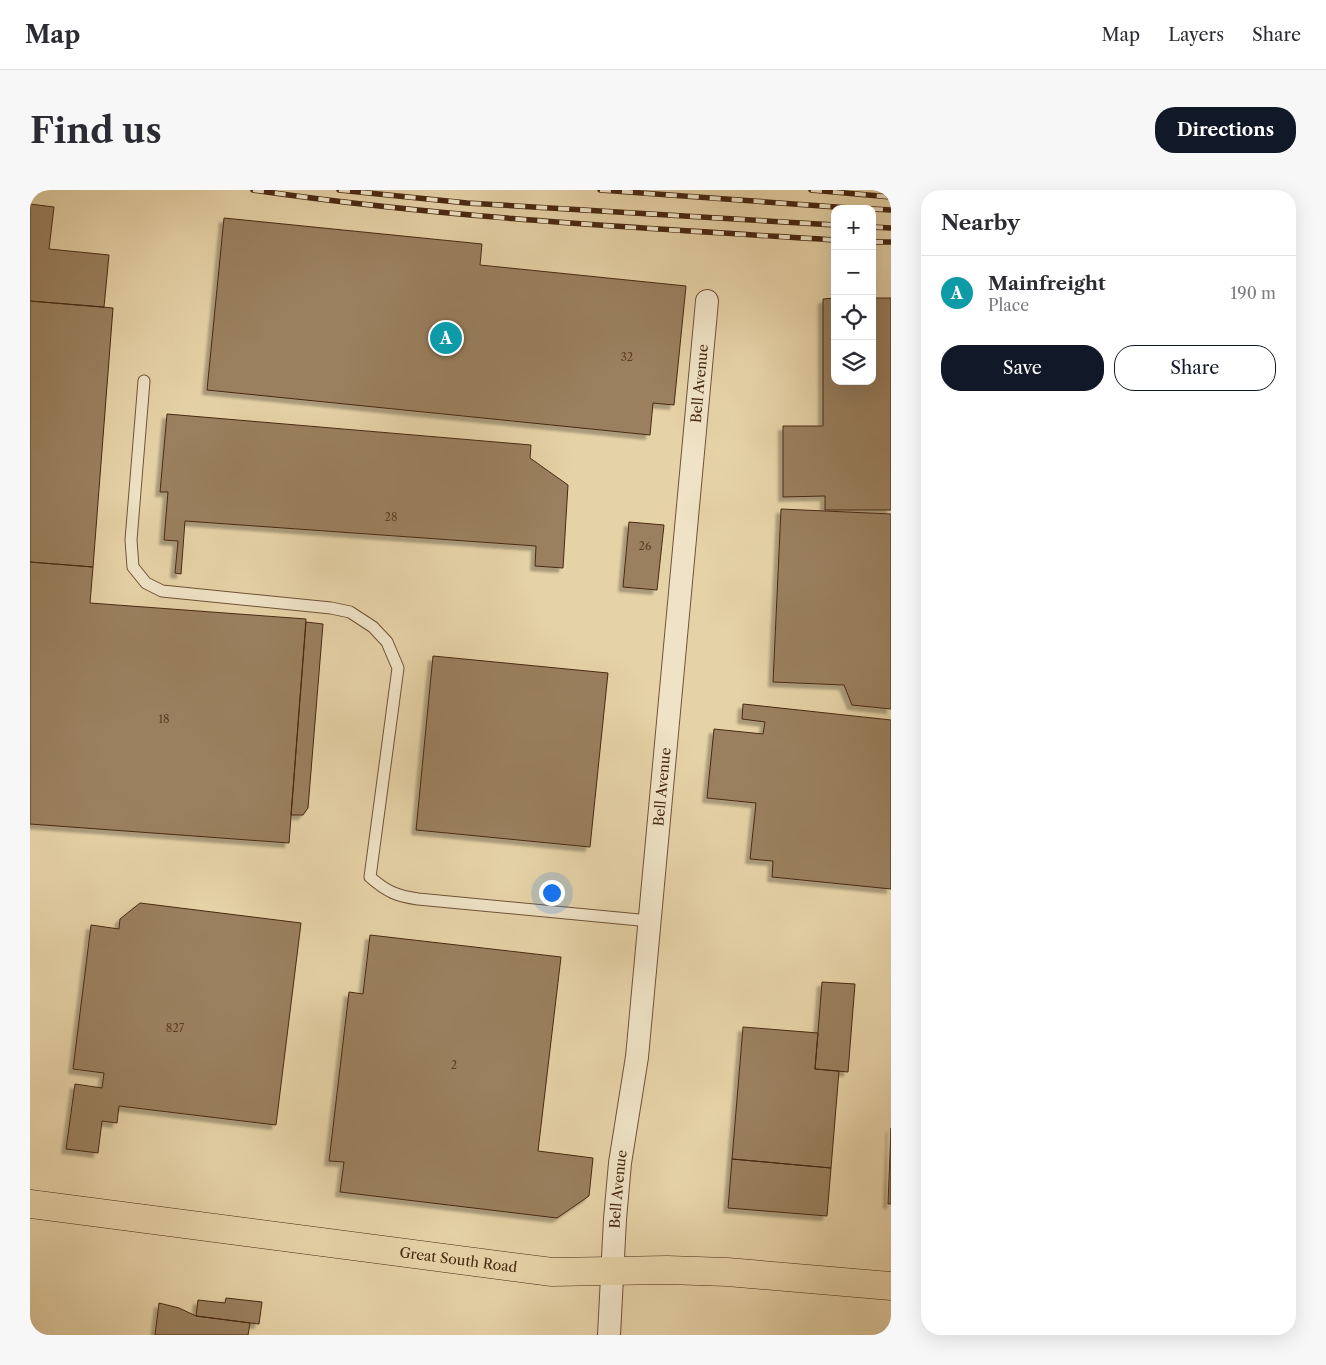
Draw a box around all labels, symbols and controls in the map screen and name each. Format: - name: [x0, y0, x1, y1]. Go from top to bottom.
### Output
- text: Map: [25, 20, 80, 49]
- text: Map: [1102, 24, 1140, 46]
- text: Layers: [1168, 24, 1224, 46]
- text: Share: [1252, 24, 1301, 46]
- button: Directions: [1155, 107, 1296, 153]
- text: Find us: [30, 109, 162, 152]
- map controls: [831, 205, 876, 385]
- button: +: [831, 205, 876, 250]
- text: Nearby: [941, 210, 1020, 235]
- button: −: [831, 250, 876, 295]
- text: Mainfreight: [988, 272, 1106, 295]
- text: A: [951, 283, 963, 303]
- text: 190 m: [1231, 283, 1276, 303]
- button: locate: [831, 295, 876, 340]
- text: Place: [988, 295, 1029, 315]
- pin: A: [430, 319, 462, 357]
- button: layers: [831, 340, 876, 385]
- street label: Bell Avenue: [687, 343, 712, 424]
- button: Save: [941, 345, 1104, 391]
- button: Share: [1114, 345, 1276, 391]
- house number: 32: [621, 350, 633, 364]
- house number: 28: [385, 510, 397, 524]
- house number: 26: [639, 539, 652, 553]
- house number: 18: [158, 712, 170, 726]
- street label: Bell Avenue: [649, 747, 675, 827]
- your location: [539, 880, 565, 906]
- house number: 827: [166, 1021, 185, 1035]
- house number: 2: [451, 1058, 457, 1072]
- street label: Bell Avenue: [606, 1148, 631, 1229]
- street label: Great South Road: [398, 1243, 519, 1276]

